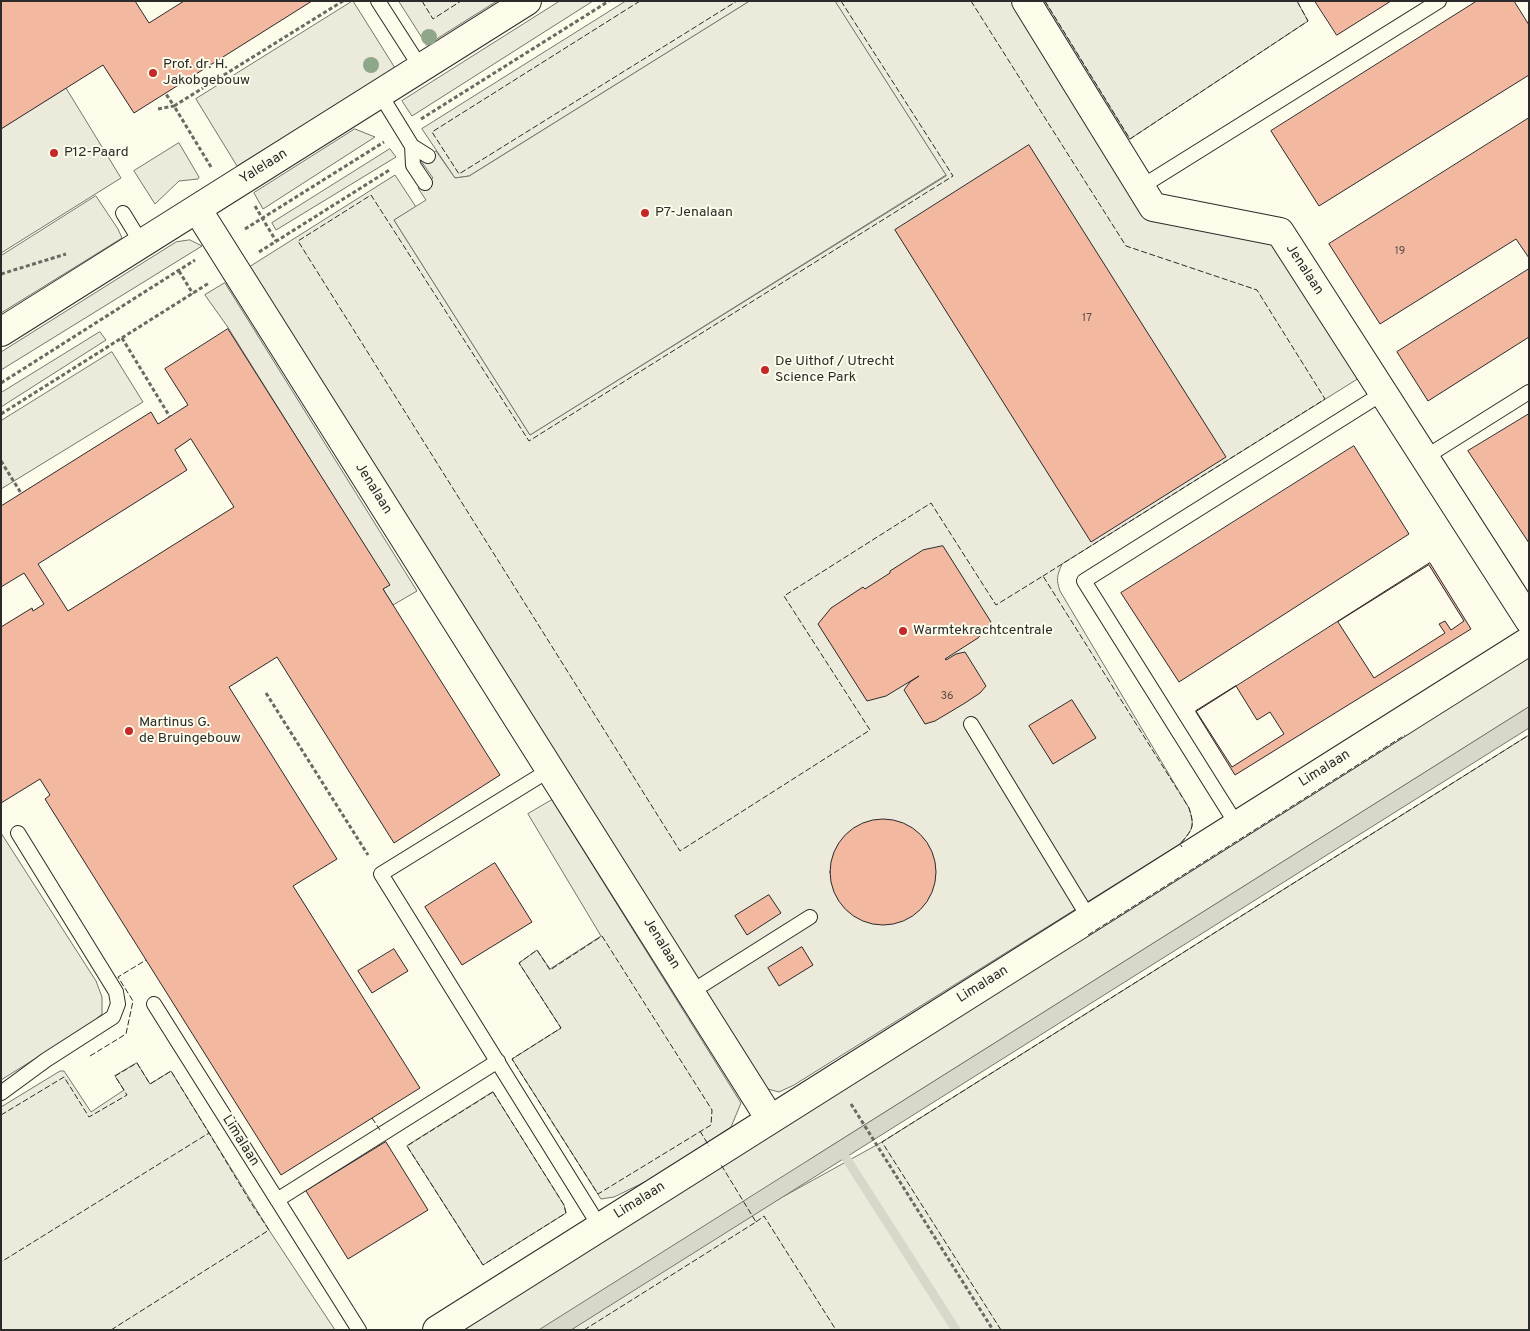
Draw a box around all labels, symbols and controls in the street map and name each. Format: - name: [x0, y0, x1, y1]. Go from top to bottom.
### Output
- place label: Prof. dr. H. Jakobgebouw: [163, 57, 250, 90]
- marker: Prof. dr. H. Jakobgebouw: [147, 67, 159, 79]
- place label: P12-Paard: [64, 145, 129, 161]
- street label: Yalelaan: [237, 146, 291, 188]
- marker: P12-Paard: [48, 147, 60, 159]
- place label: P7-Jenalaan: [655, 205, 733, 221]
- marker: P7-Jenalaan: [639, 207, 651, 219]
- street label: Jenalaan: [1281, 241, 1327, 299]
- house number: 19: [1395, 245, 1405, 259]
- house number: 17: [1082, 312, 1092, 326]
- place label: De Uithof / Utrecht Science Park: [775, 354, 895, 387]
- marker: De Uithof / Utrecht Science Park: [759, 364, 771, 376]
- street label: Jenalaan: [351, 460, 395, 518]
- place label: Warmtekrachtcentrale: [913, 623, 1053, 639]
- marker: Warmtekrachtcentrale: [897, 625, 909, 637]
- house number: 36: [940, 690, 954, 704]
- place label: Martinus G. de Bruingebouw: [139, 715, 241, 748]
- marker: Martinus G. de Bruingebouw: [123, 725, 135, 737]
- street label: Limalaan: [1296, 747, 1354, 791]
- street label: Jenalaan: [639, 915, 683, 973]
- street label: Limalaan: [954, 963, 1012, 1007]
- street label: Limalaan: [218, 1112, 262, 1170]
- street label: Limalaan: [611, 1179, 669, 1223]

